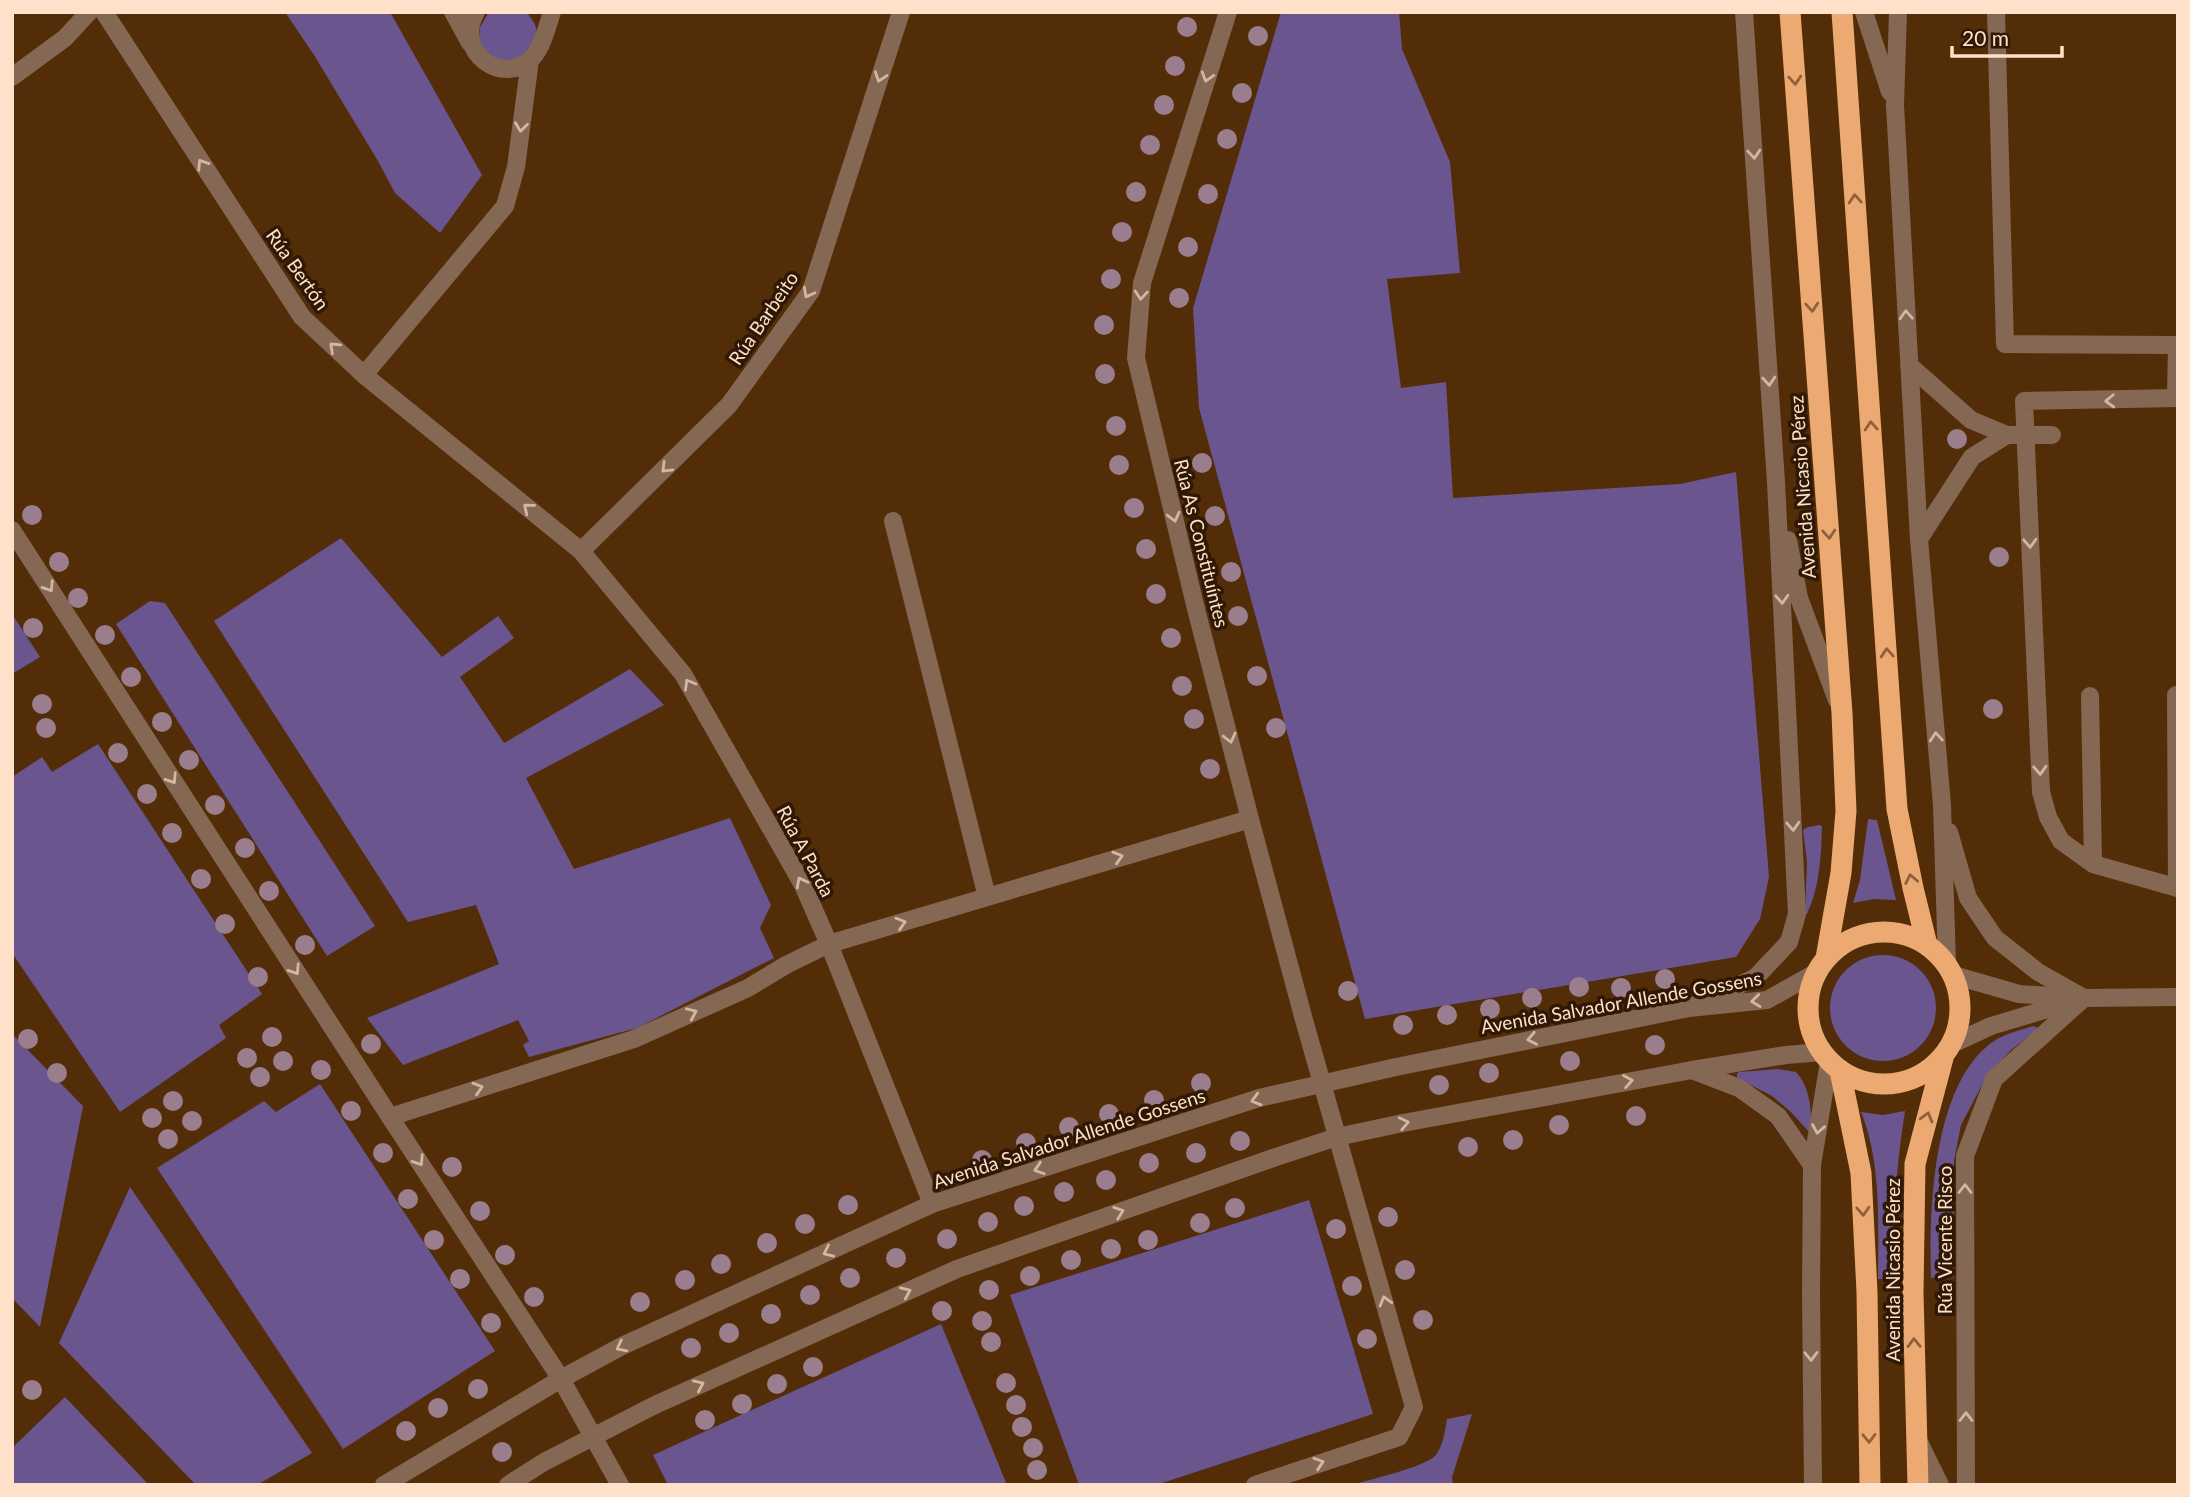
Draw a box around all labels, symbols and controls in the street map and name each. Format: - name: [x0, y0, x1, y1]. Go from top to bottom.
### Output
- scale bar: [1952, 14, 2062, 58]
- text: 20 m: [1962, 25, 2009, 50]
- one-way arrow: [874, 70, 888, 83]
- one-way arrow: [1201, 71, 1215, 83]
- one-way arrow: [1787, 75, 1802, 86]
- one-way arrow: [514, 122, 529, 133]
- one-way arrow: [1746, 148, 1761, 159]
- one-way arrow: [197, 158, 210, 171]
- one-way arrow: [1848, 193, 1863, 204]
- street label: Rúa Bertón: [262, 224, 334, 314]
- street label: Rúa Barbeito: [723, 267, 803, 369]
- one-way arrow: [803, 285, 817, 298]
- one-way arrow: [1134, 290, 1149, 301]
- one-way arrow: [1804, 302, 1819, 313]
- one-way arrow: [1899, 309, 1914, 320]
- one-way arrow: [329, 343, 342, 355]
- one-way arrow: [1762, 375, 1777, 386]
- one-way arrow: [2104, 393, 2115, 408]
- street label: Avenida Nicasio Pérez: [1784, 395, 1820, 579]
- one-way arrow: [1864, 420, 1879, 431]
- street label: Rúa As Constituíntes: [1170, 456, 1234, 630]
- one-way arrow: [661, 460, 674, 473]
- one-way arrow: [523, 504, 535, 517]
- one-way arrow: [1166, 511, 1180, 523]
- one-way arrow: [1821, 529, 1836, 540]
- one-way arrow: [2022, 538, 2037, 549]
- one-way arrow: [41, 580, 54, 593]
- one-way arrow: [1774, 594, 1789, 605]
- one-way arrow: [1879, 647, 1894, 658]
- one-way arrow: [684, 679, 697, 692]
- one-way arrow: [1929, 731, 1944, 742]
- one-way arrow: [1222, 732, 1236, 744]
- one-way arrow: [2033, 765, 2048, 776]
- one-way arrow: [164, 771, 177, 784]
- street label: Rúa A Parda: [772, 801, 840, 901]
- one-way arrow: [1785, 821, 1800, 832]
- one-way arrow: [1112, 851, 1124, 866]
- one-way arrow: [1904, 873, 1919, 885]
- one-way arrow: [796, 877, 809, 890]
- one-way arrow: [894, 917, 906, 932]
- one-way arrow: [287, 962, 300, 975]
- street label: Avenida Salvador Allende Gossens: [1479, 966, 1763, 1038]
- one-way arrow: [1750, 993, 1762, 1008]
- one-way arrow: [685, 1007, 698, 1021]
- one-way arrow: [1526, 1031, 1538, 1046]
- one-way arrow: [1622, 1075, 1634, 1090]
- one-way arrow: [472, 1081, 484, 1096]
- street label: Avenida Salvador Allende Gossens: [930, 1083, 1208, 1193]
- one-way arrow: [1250, 1091, 1262, 1106]
- one-way arrow: [1919, 1111, 1934, 1123]
- one-way arrow: [1398, 1116, 1410, 1131]
- one-way arrow: [1811, 1123, 1826, 1135]
- one-way arrow: [411, 1153, 423, 1166]
- one-way arrow: [1034, 1161, 1046, 1176]
- street label: Rúa Vicente Risco: [1933, 1166, 1956, 1314]
- street label: Avenida Nicasio Pérez: [1881, 1178, 1904, 1362]
- one-way arrow: [1957, 1183, 1973, 1194]
- one-way arrow: [1113, 1206, 1125, 1220]
- one-way arrow: [1855, 1206, 1870, 1217]
- one-way arrow: [823, 1244, 835, 1258]
- one-way arrow: [899, 1286, 912, 1300]
- one-way arrow: [1378, 1295, 1393, 1307]
- one-way arrow: [1907, 1337, 1922, 1348]
- one-way arrow: [616, 1339, 628, 1353]
- one-way arrow: [1804, 1351, 1819, 1362]
- one-way arrow: [692, 1379, 704, 1393]
- one-way arrow: [1958, 1411, 1974, 1421]
- one-way arrow: [1861, 1434, 1877, 1444]
- one-way arrow: [1313, 1457, 1325, 1472]

